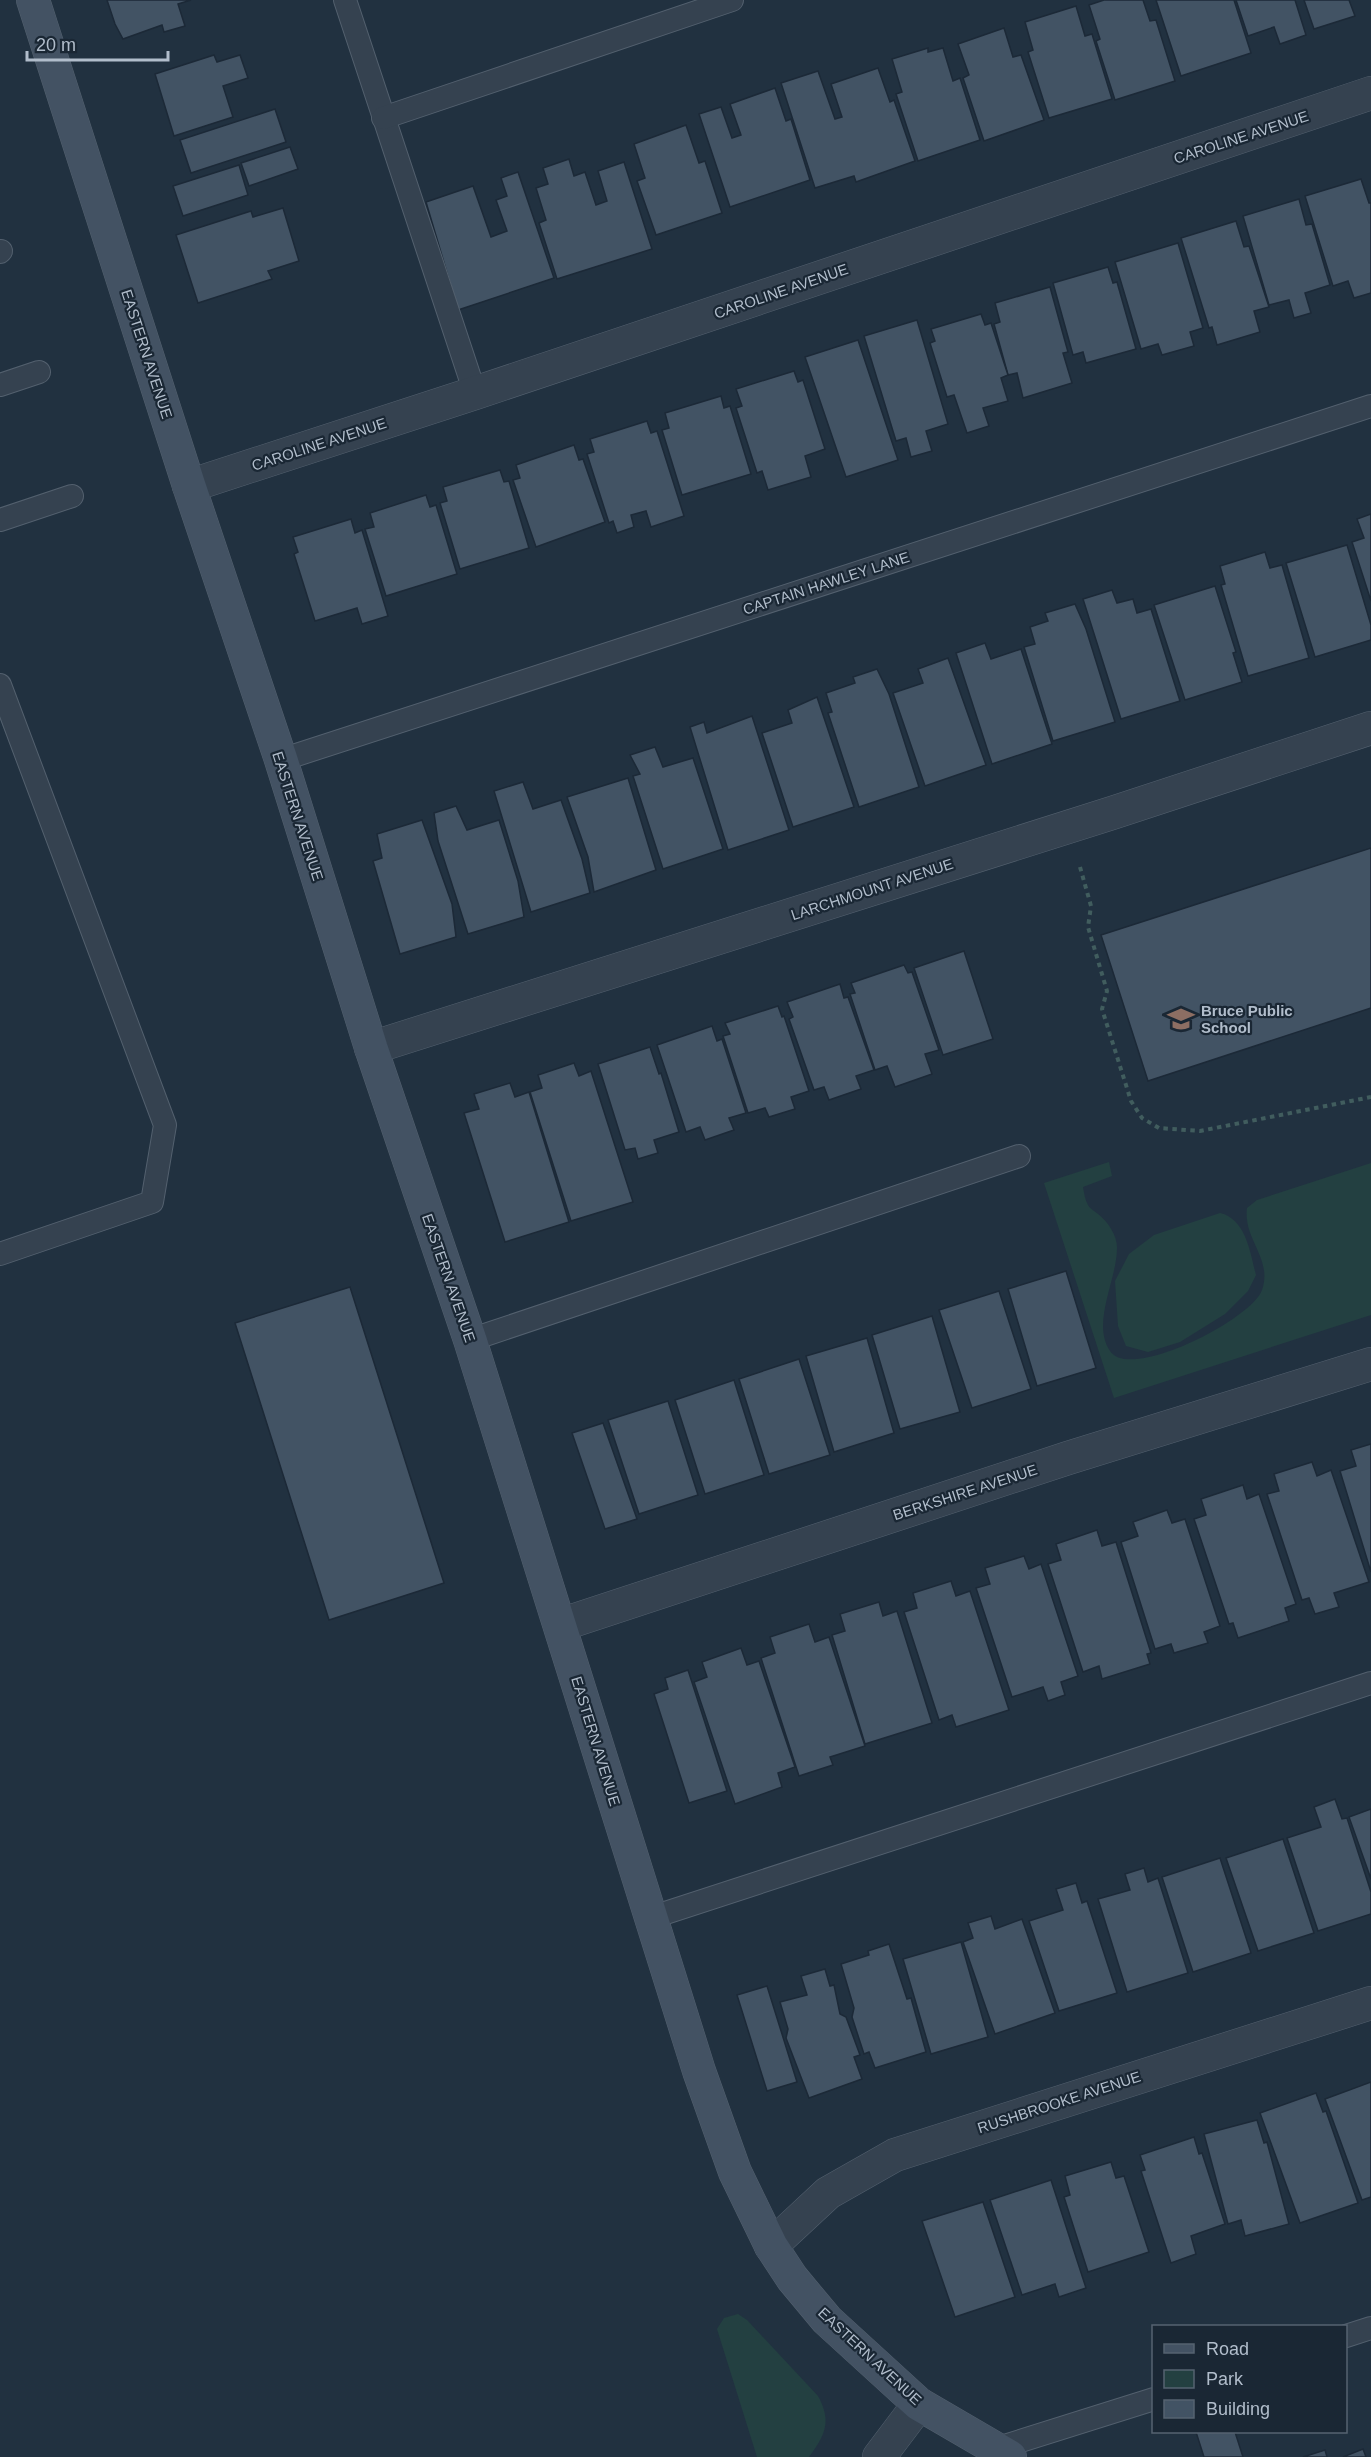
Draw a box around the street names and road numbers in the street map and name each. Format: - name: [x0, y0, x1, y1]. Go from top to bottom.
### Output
- street label: CAROLINE AVENUE: [1172, 107, 1310, 167]
- street label: CAROLINE AVENUE: [712, 260, 850, 322]
- street label: EASTERN AVENUE: [118, 287, 176, 421]
- street label: CAROLINE AVENUE: [250, 414, 388, 474]
- street label: CAPTAIN HAWLEY LANE: [741, 548, 911, 618]
- street label: EASTERN AVENUE: [269, 749, 327, 883]
- street label: LARCHMOUNT AVENUE: [789, 855, 955, 923]
- street label: EASTERN AVENUE: [419, 1212, 479, 1344]
- street label: BERKSHIRE AVENUE: [891, 1461, 1039, 1523]
- street label: EASTERN AVENUE: [568, 1674, 624, 1808]
- street label: RUSHBROOKE AVENUE: [975, 2068, 1143, 2136]
- street label: EASTERN AVENUE: [815, 2304, 925, 2408]

